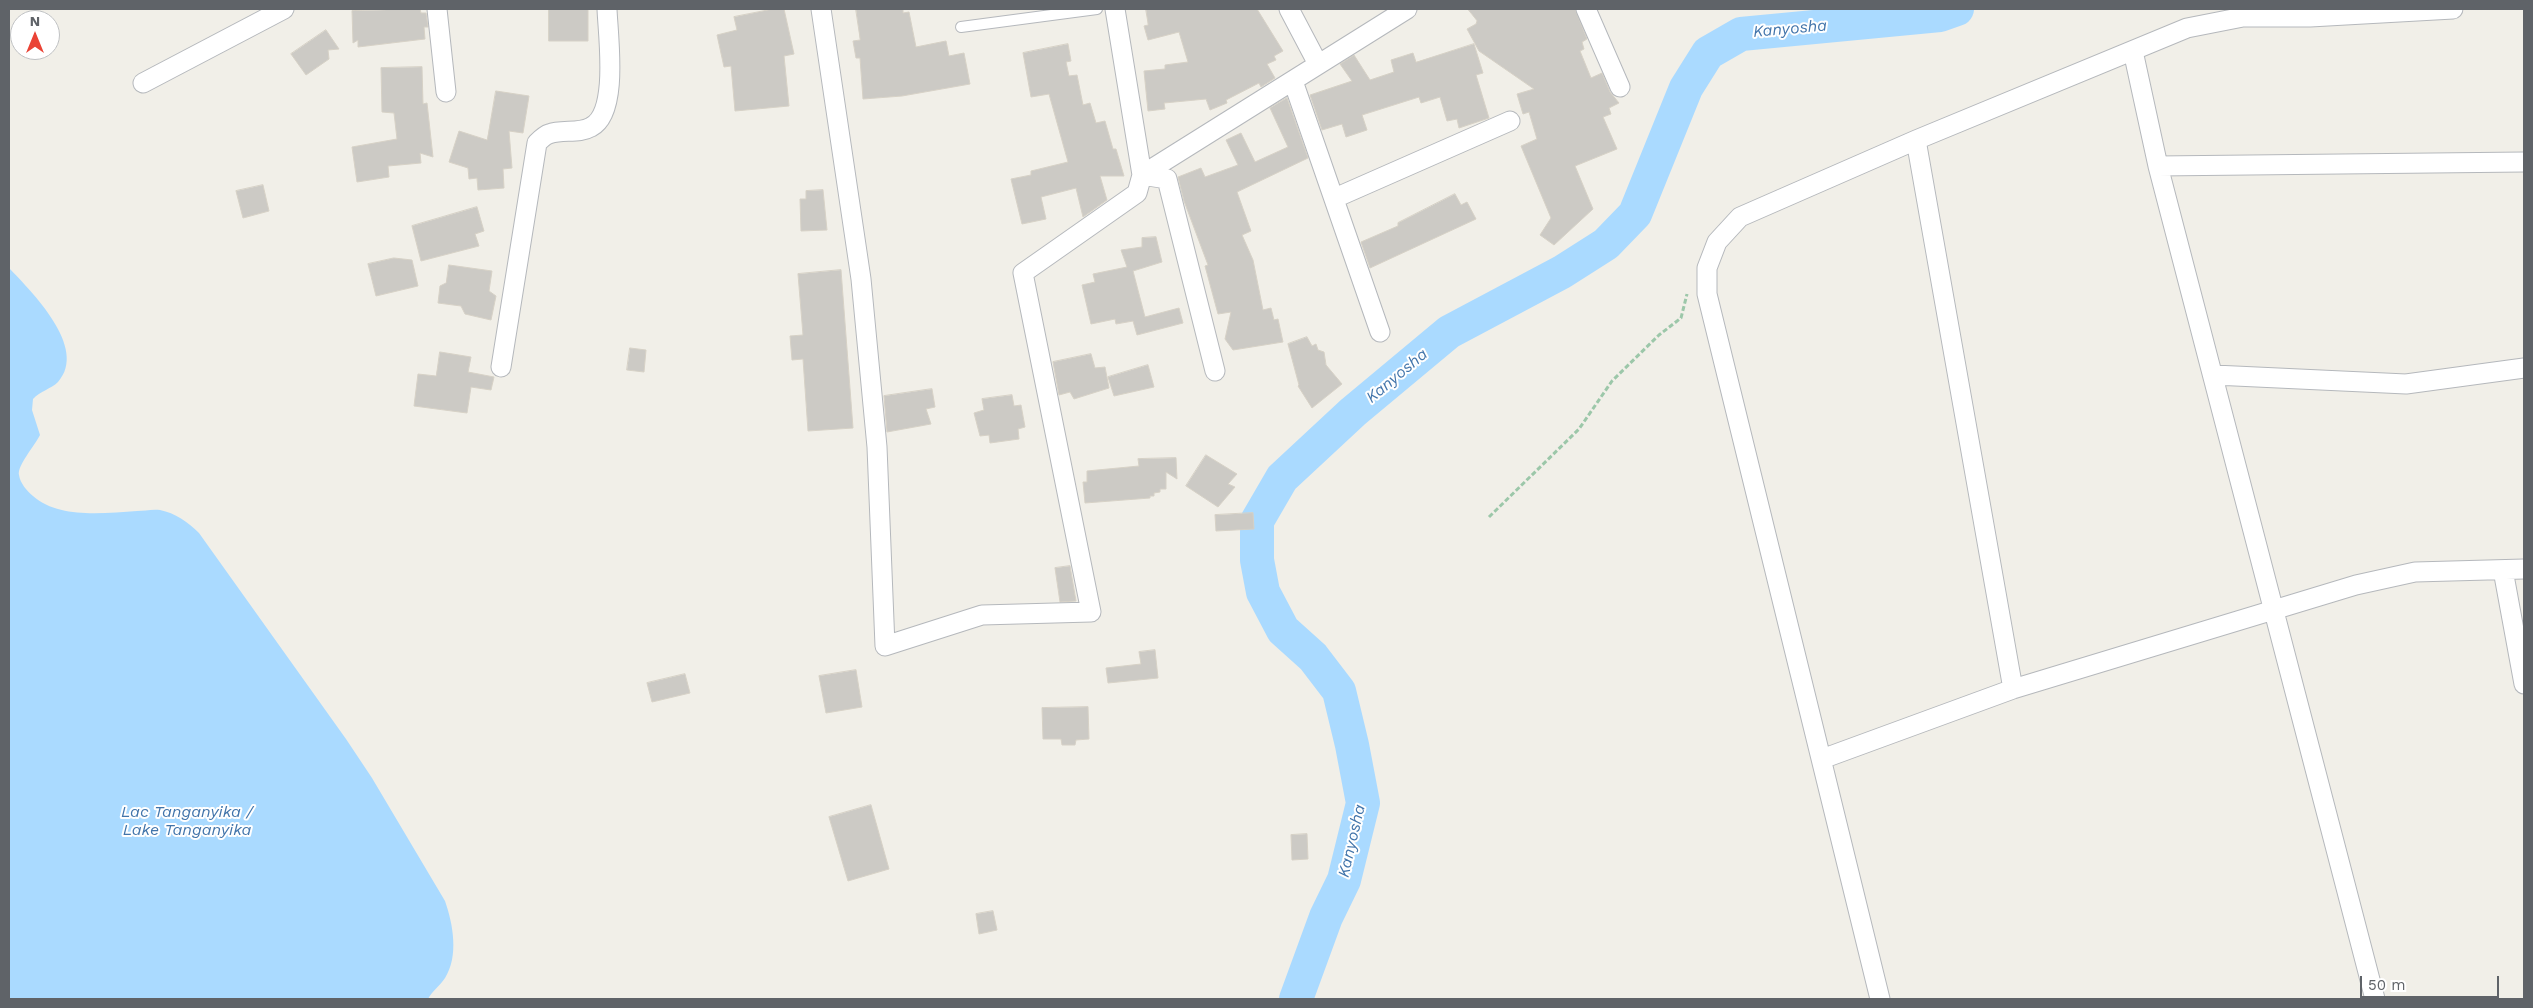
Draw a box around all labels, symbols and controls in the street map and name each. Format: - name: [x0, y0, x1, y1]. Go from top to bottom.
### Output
- north arrow: [10, 10, 60, 60]
- text: N: [30, 13, 40, 29]
- water label: Kanyosha: [1752, 16, 1828, 42]
- water label: Kanyosha: [1362, 345, 1432, 407]
- water label: Lac Tanganyika / Lake Tanganyika: [121, 802, 253, 840]
- water label: Kanyosha: [1334, 803, 1370, 879]
- scale bar: [2363, 966, 2502, 998]
- text: 50 m: [2368, 976, 2405, 994]

